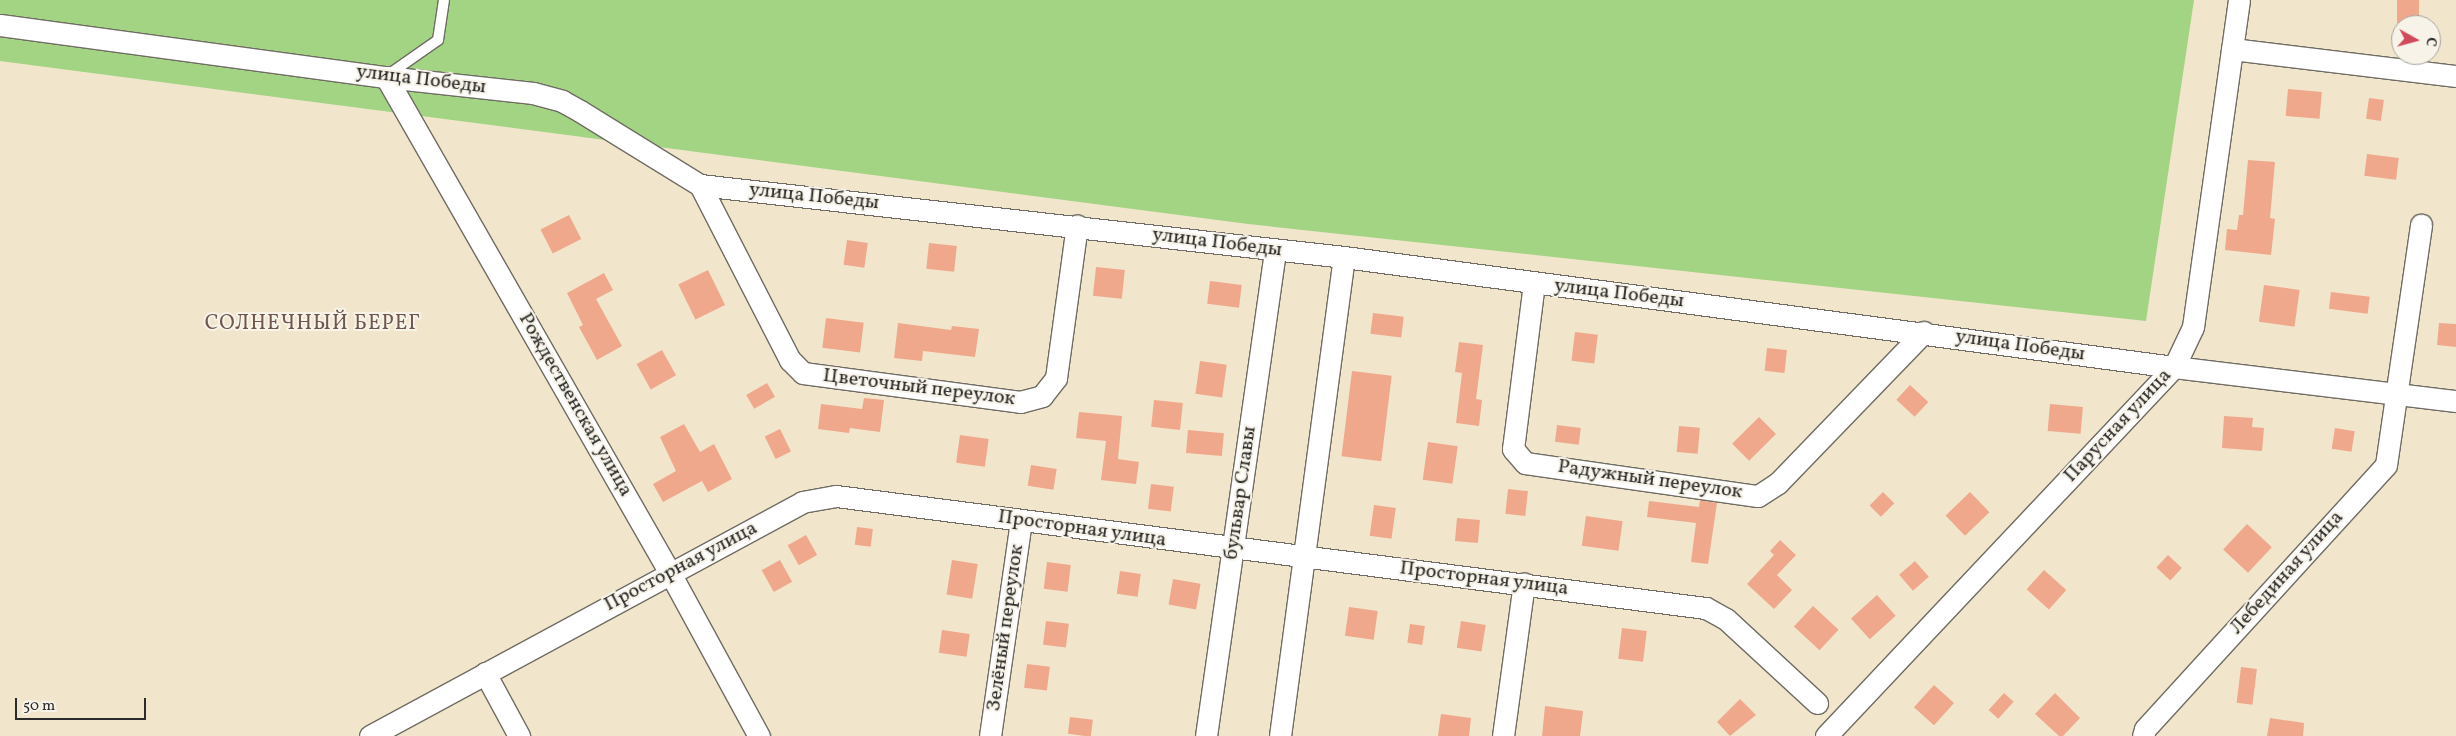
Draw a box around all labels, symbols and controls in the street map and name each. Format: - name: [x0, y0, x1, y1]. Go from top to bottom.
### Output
- north arrow: [2391, 15, 2441, 65]
- text: С: [2420, 36, 2440, 47]
- street label: улица Победы: [355, 60, 487, 100]
- street label: улица Победы: [748, 178, 880, 216]
- street label: улица Победы: [1151, 223, 1283, 263]
- street label: улица Победы: [1553, 274, 1685, 314]
- street label: Рождественская улица: [512, 309, 638, 501]
- district label: СОЛНЕЧНЫЙ БЕРЕГ: [203, 311, 423, 337]
- street label: улица Победы: [1954, 325, 2086, 367]
- street label: Цветочный переулок: [822, 364, 1016, 412]
- street label: Парусная улица: [2059, 364, 2177, 488]
- street label: бульвар Славы: [1220, 425, 1262, 561]
- street label: Радужный переулок: [1556, 455, 1744, 505]
- street label: Просторная улица: [996, 505, 1168, 553]
- street label: Лебединая улица: [2225, 506, 2349, 640]
- street label: Просторная улица: [600, 516, 762, 618]
- street label: Зелёный переулок: [982, 543, 1030, 713]
- street label: Просторная улица: [1398, 557, 1570, 601]
- scale bar: [18, 688, 149, 720]
- text: 50 m: [23, 696, 55, 717]

